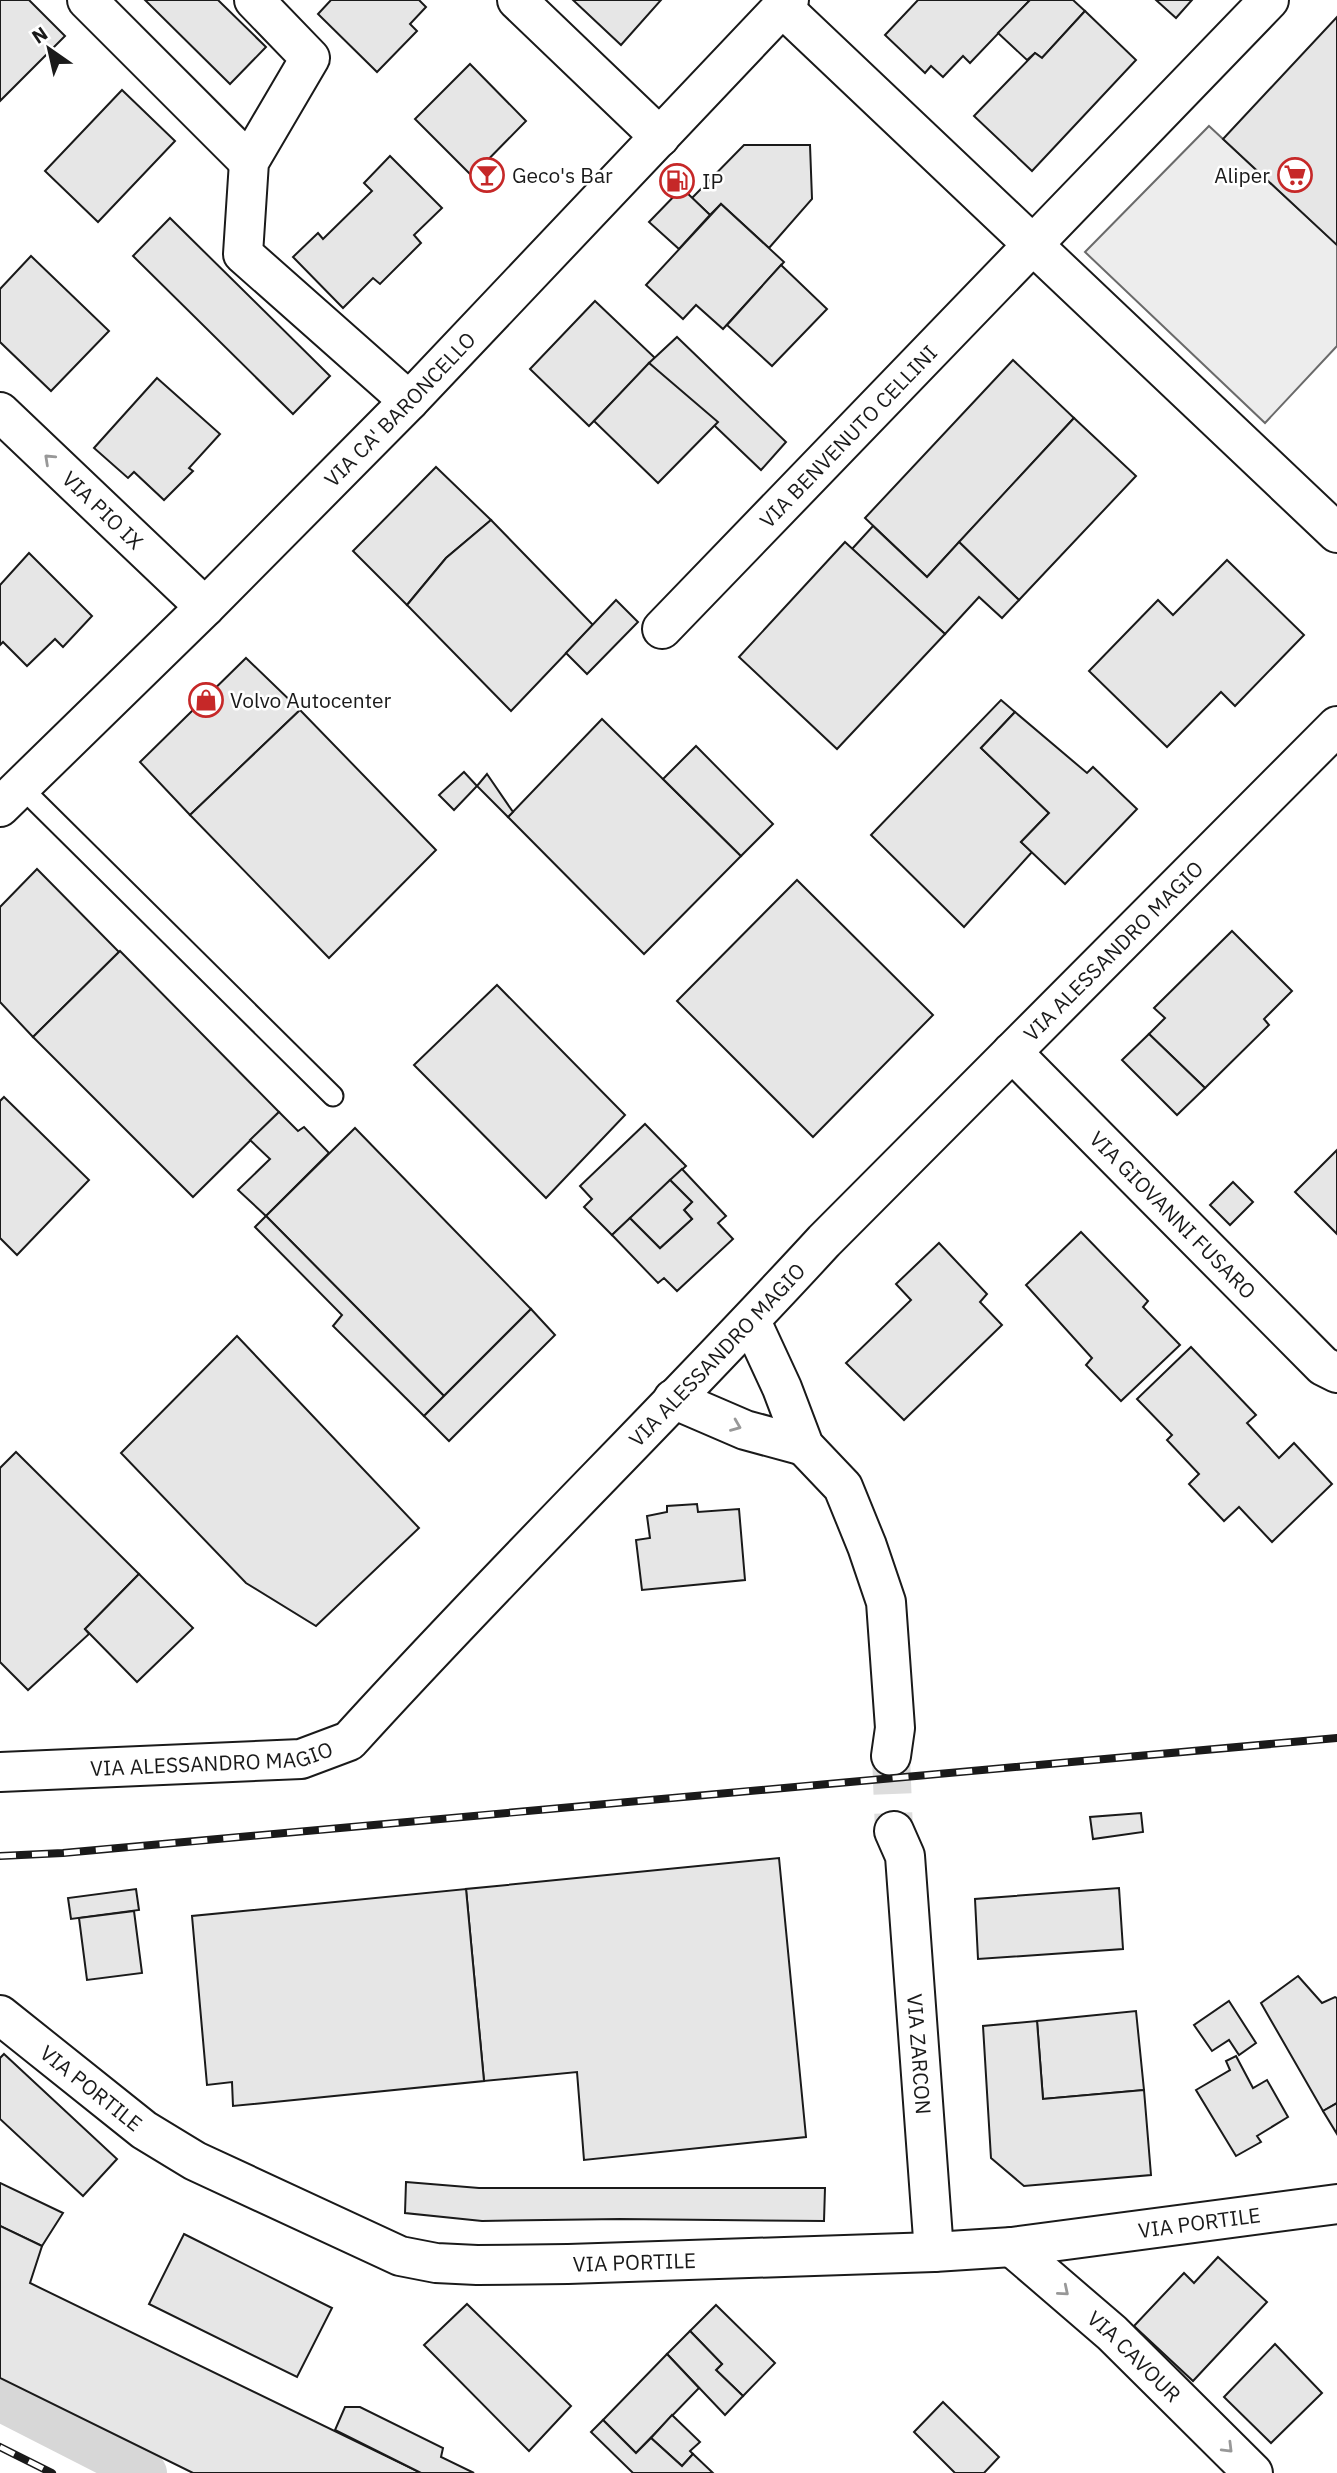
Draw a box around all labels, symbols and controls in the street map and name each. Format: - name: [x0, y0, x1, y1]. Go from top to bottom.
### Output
- north arrow: [14, 14, 84, 84]
- text: N: [27, 21, 52, 49]
- bar icon: Geco's Bar: [468, 156, 506, 194]
- supermarket icon: Aliper: [1276, 156, 1314, 194]
- place label: Geco's Bar: [512, 161, 613, 189]
- place label: Aliper: [1214, 161, 1270, 189]
- fuel station icon: IP: [658, 162, 696, 200]
- place label: IP: [702, 167, 723, 195]
- street label: VIA CA' BARONCELLO: [318, 326, 481, 493]
- street label: VIA BENVENUTO CELLINI: [753, 339, 943, 534]
- one-way arrow: [44, 454, 57, 467]
- street label: VIA PIO IX: [56, 465, 150, 555]
- shop icon: Volvo Autocenter: [187, 681, 225, 719]
- place label: Volvo Autocenter: [230, 686, 391, 714]
- street label: VIA ALESSANDRO MAGIO: [1017, 854, 1209, 1047]
- street label: VIA GIOVANNI FUSARO: [1084, 1125, 1262, 1305]
- street label: VIA ALESSANDRO MAGIO: [623, 1257, 811, 1452]
- one-way arrow: [729, 1417, 741, 1431]
- street label: VIA ALESSANDRO MAGIO: [89, 1734, 336, 1782]
- street label: VIA ZARCON: [901, 1993, 938, 2116]
- street label: VIA PORTILE: [35, 2039, 148, 2137]
- street label: VIA PORTILE: [1136, 2200, 1262, 2244]
- street label: VIA PORTILE: [572, 2246, 696, 2278]
- one-way arrow: [1055, 2283, 1068, 2295]
- street label: VIA CAVOUR: [1082, 2304, 1187, 2408]
- one-way arrow: [1220, 2440, 1233, 2453]

